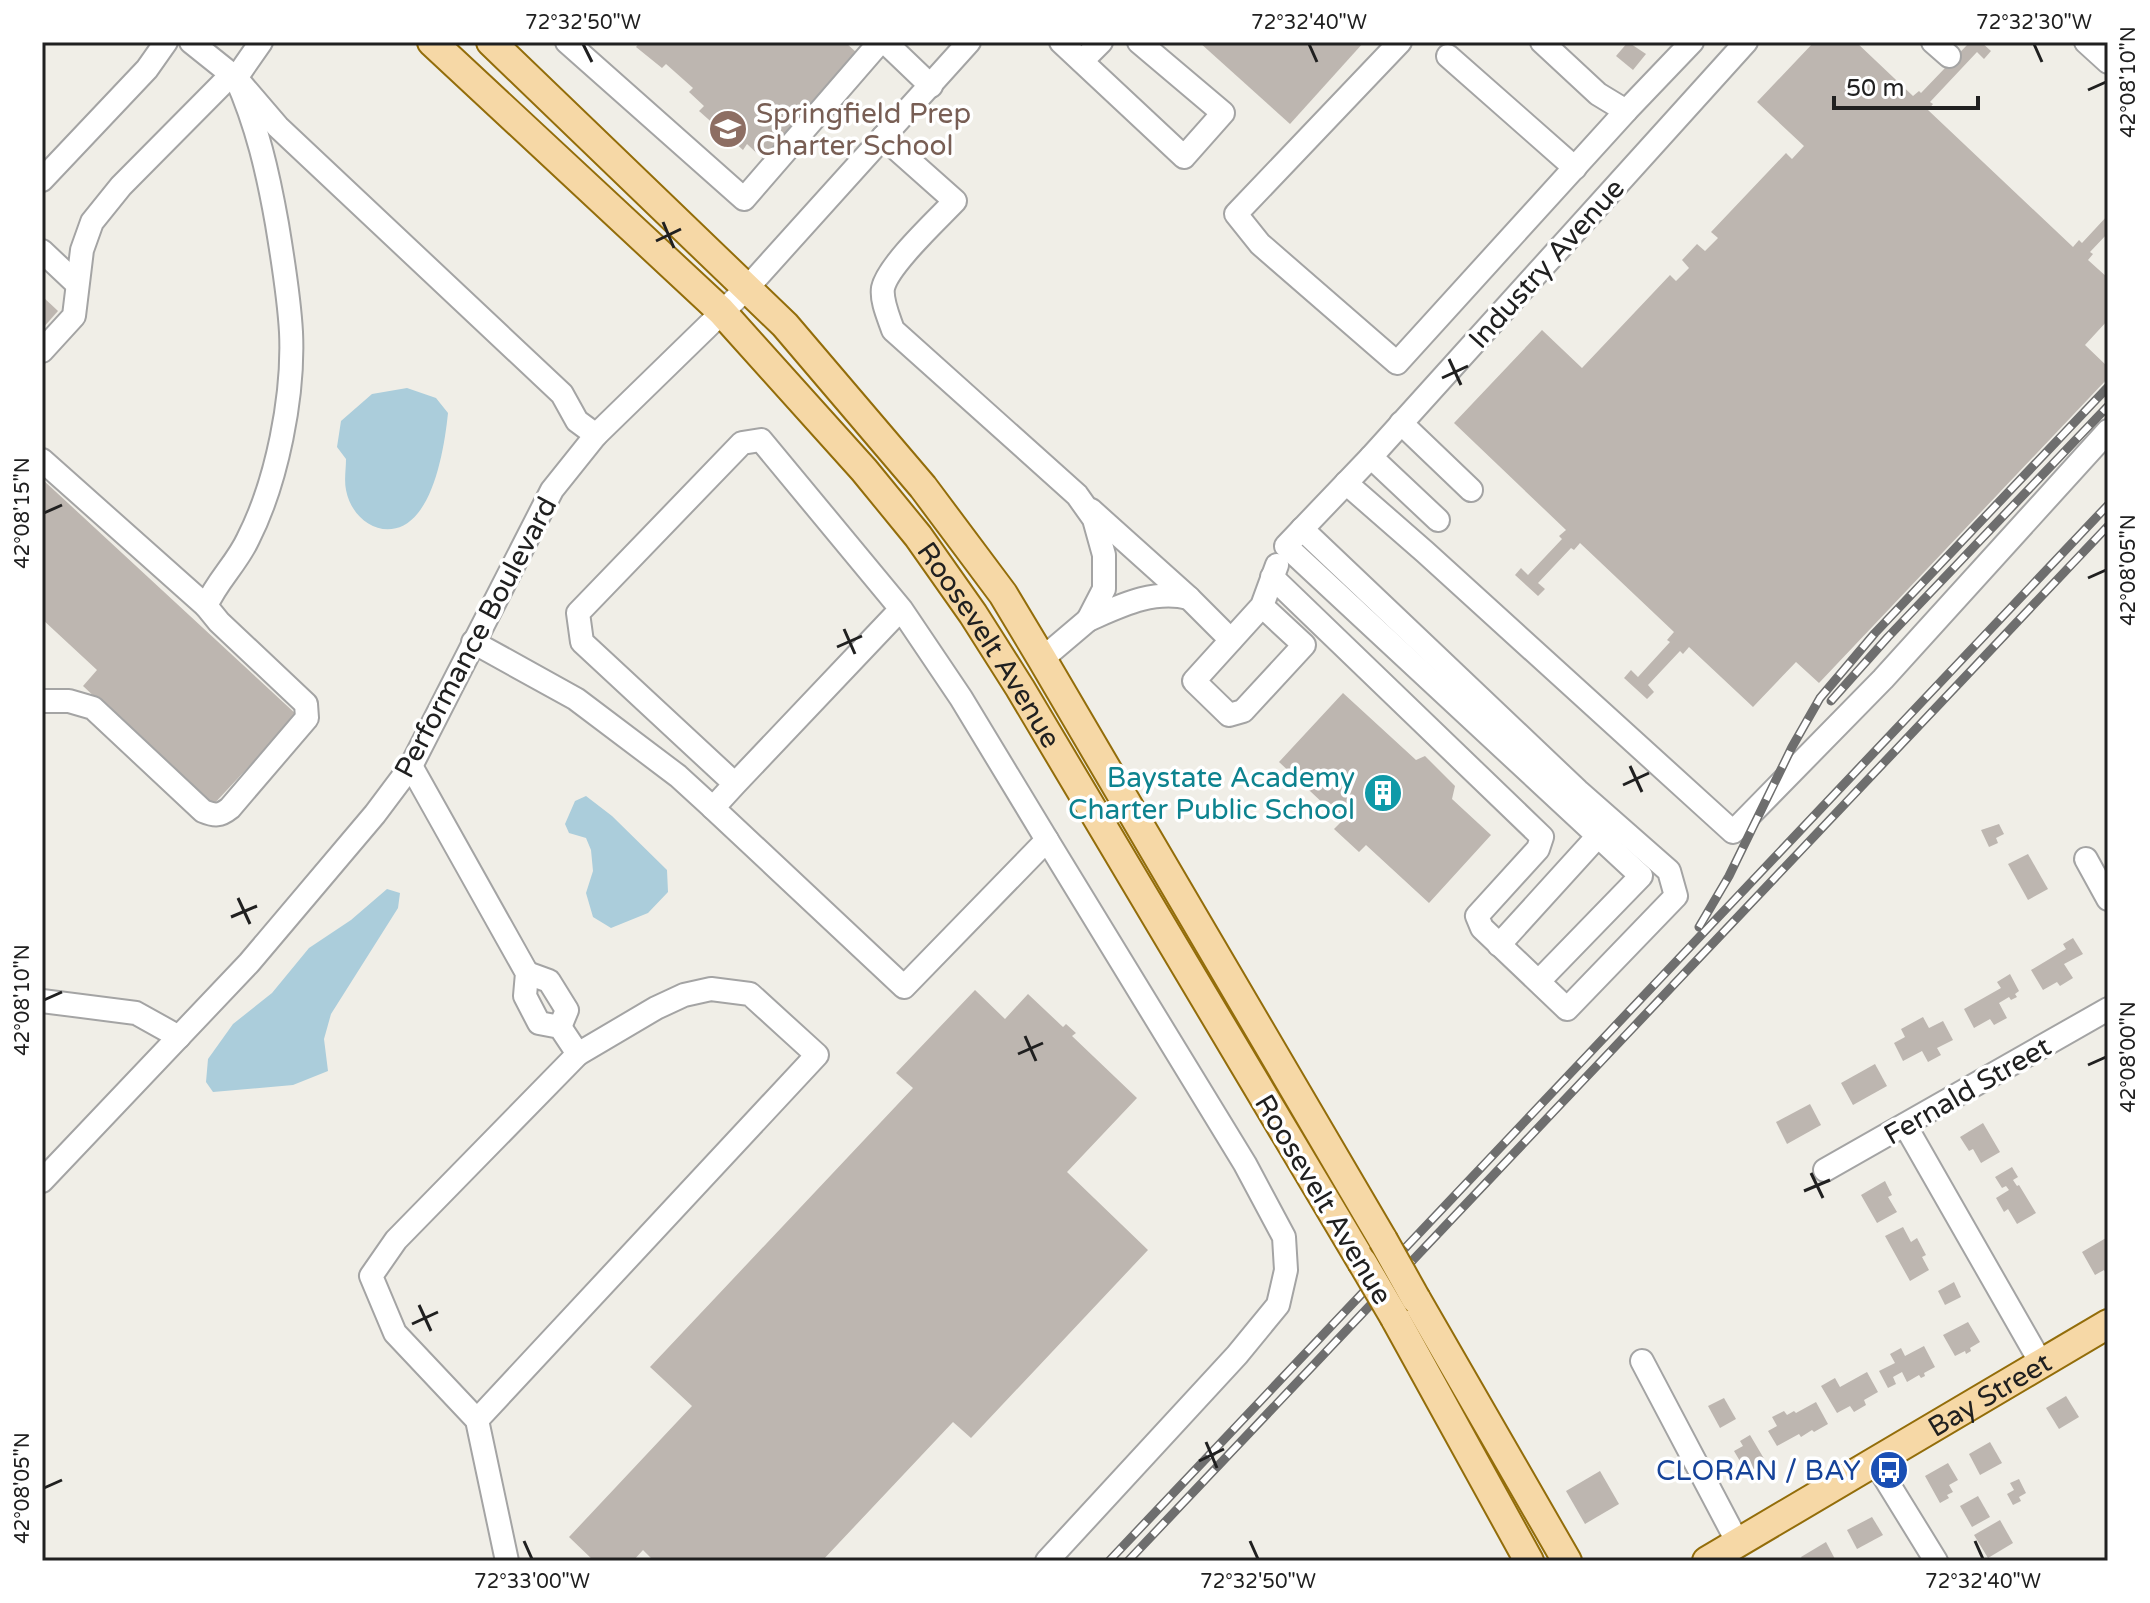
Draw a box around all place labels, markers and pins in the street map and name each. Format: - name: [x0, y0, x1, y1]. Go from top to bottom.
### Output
- place label: Springfield Prep Charter School: [756, 97, 971, 163]
- school or university icon: Springfield Prep Charter School: [707, 108, 749, 150]
- place label: Baystate Academy Charter Public School: [1068, 761, 1355, 827]
- building icon: Baystate Academy Charter Public School: [1362, 772, 1404, 814]
- bus stop icon: CLORAN / BAY: [1868, 1449, 1910, 1491]
- place label: CLORAN / BAY: [1656, 1454, 1861, 1488]

